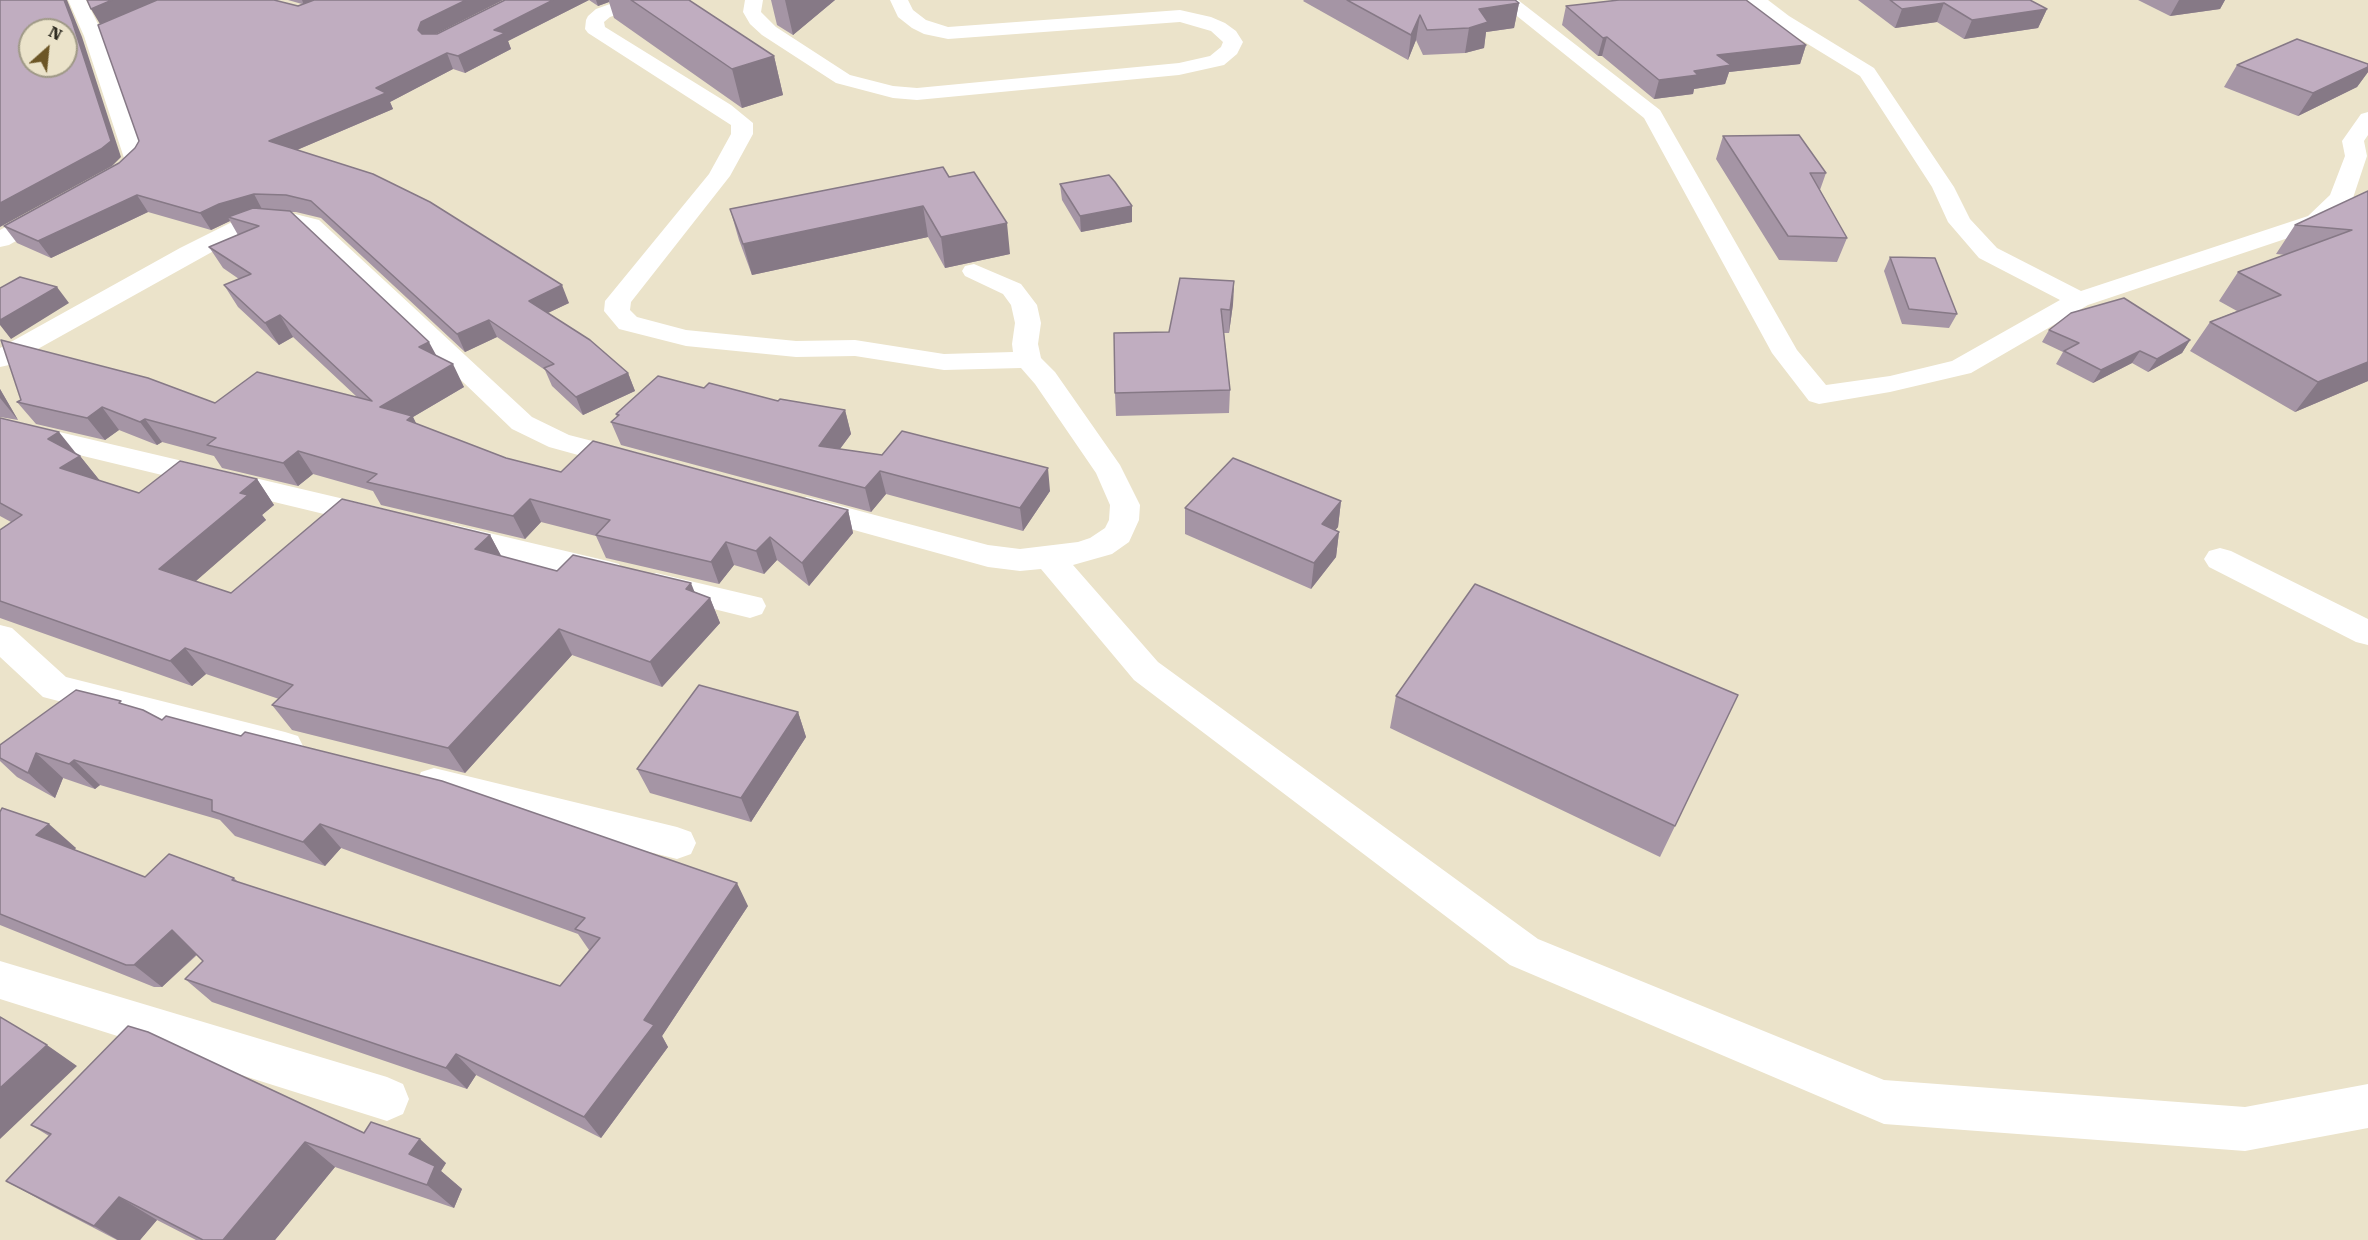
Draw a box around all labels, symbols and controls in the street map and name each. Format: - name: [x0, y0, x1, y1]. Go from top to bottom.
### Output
- north arrow: [18, 18, 78, 78]
- text: N: [46, 22, 65, 45]

